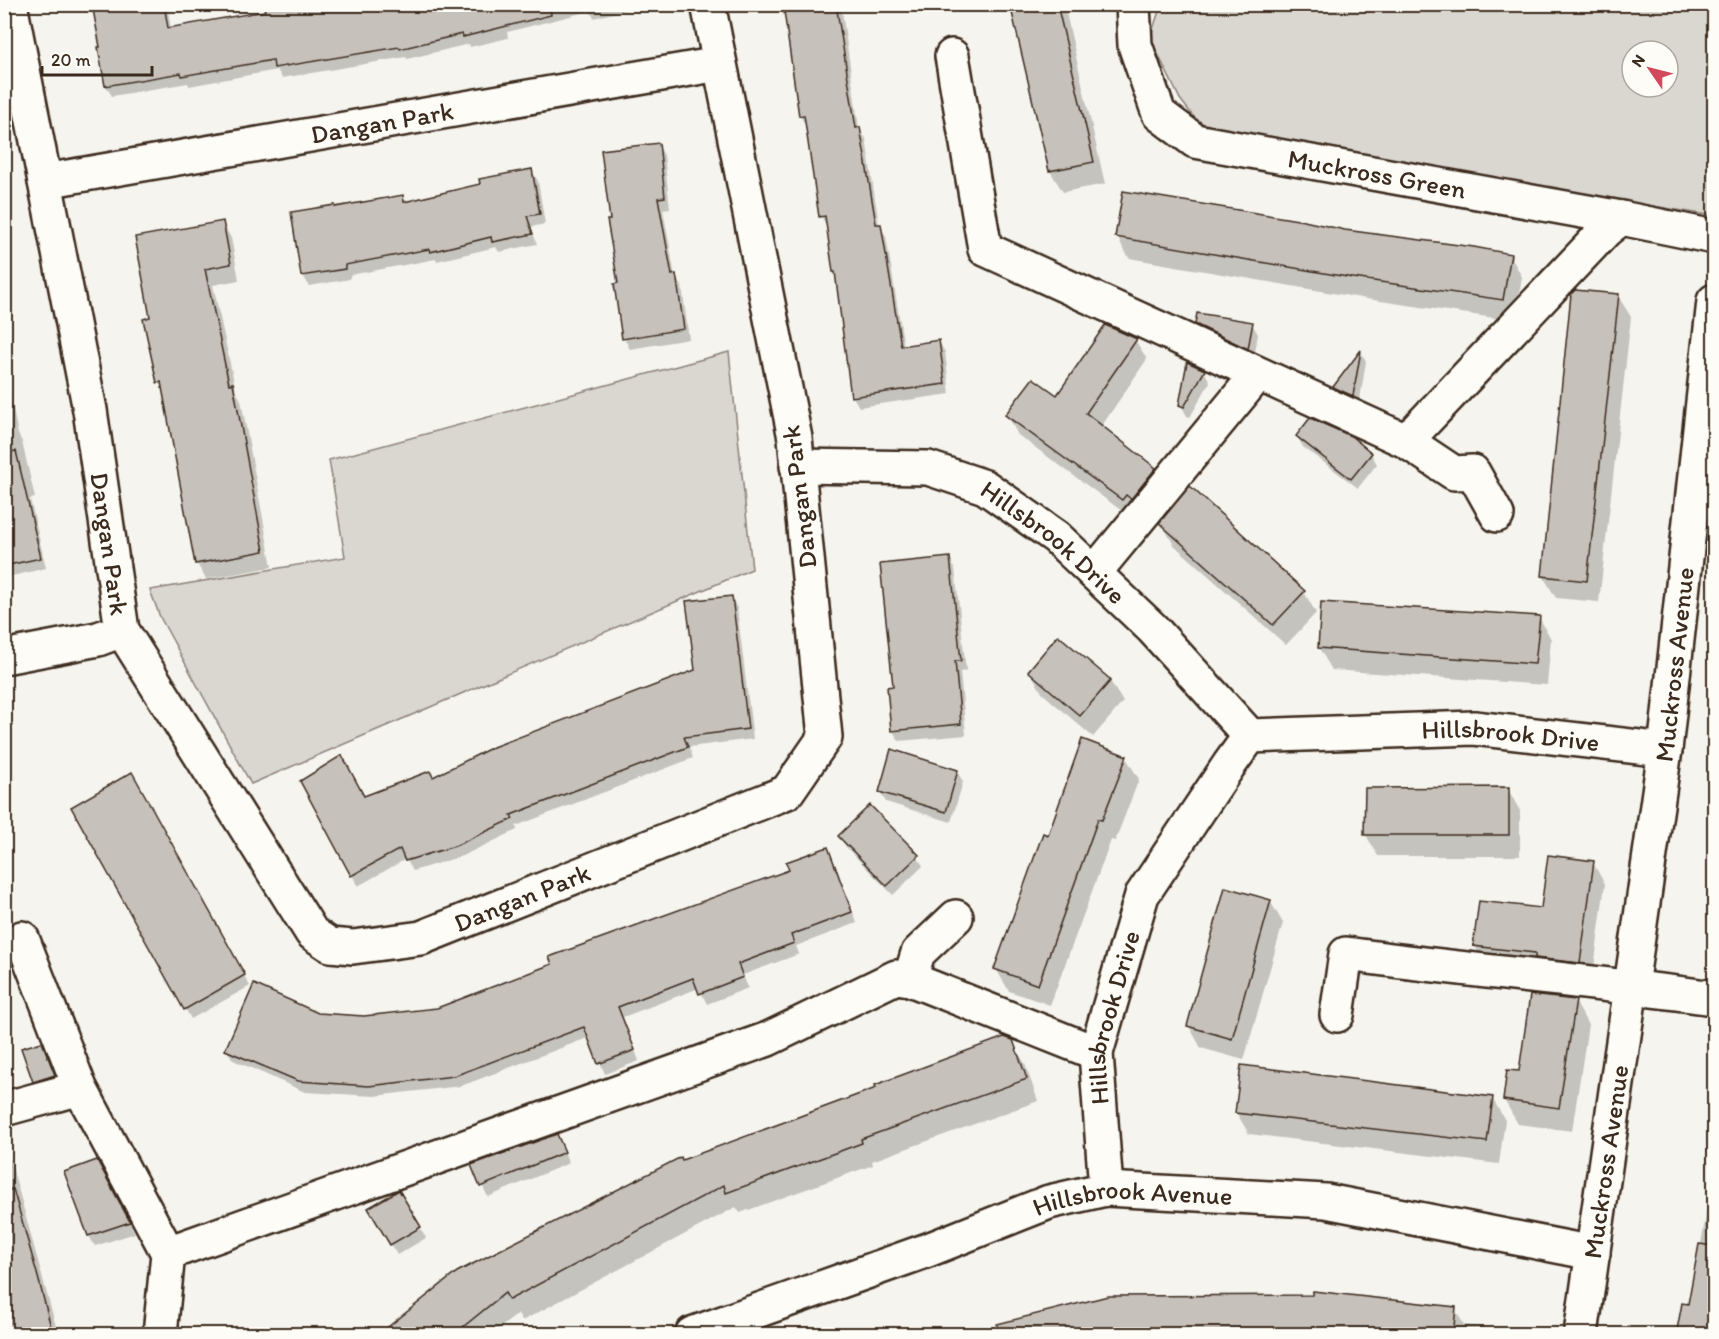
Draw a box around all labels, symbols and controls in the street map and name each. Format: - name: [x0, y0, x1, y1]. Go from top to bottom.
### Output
- scale bar: [42, 39, 152, 77]
- north arrow: [1620, 39, 1680, 99]
- text: 20 m: [51, 49, 91, 71]
- text: N: [1627, 51, 1649, 71]
- street label: Dangan Park: [308, 94, 456, 151]
- street label: Muckross Green: [1285, 142, 1469, 206]
- street label: Dangan Park: [774, 424, 824, 570]
- street label: Dangan Park: [83, 470, 136, 617]
- street label: Hillsbrook Drive: [975, 473, 1133, 611]
- street label: Muckross Avenue: [1647, 566, 1701, 764]
- street label: Hillsbrook Drive: [1421, 712, 1601, 758]
- street label: Dangan Park: [449, 856, 595, 939]
- street label: Hillsbrook Drive: [1080, 927, 1147, 1106]
- street label: Muckross Avenue: [1576, 1063, 1636, 1261]
- street label: Hillsbrook Avenue: [1028, 1173, 1233, 1223]

